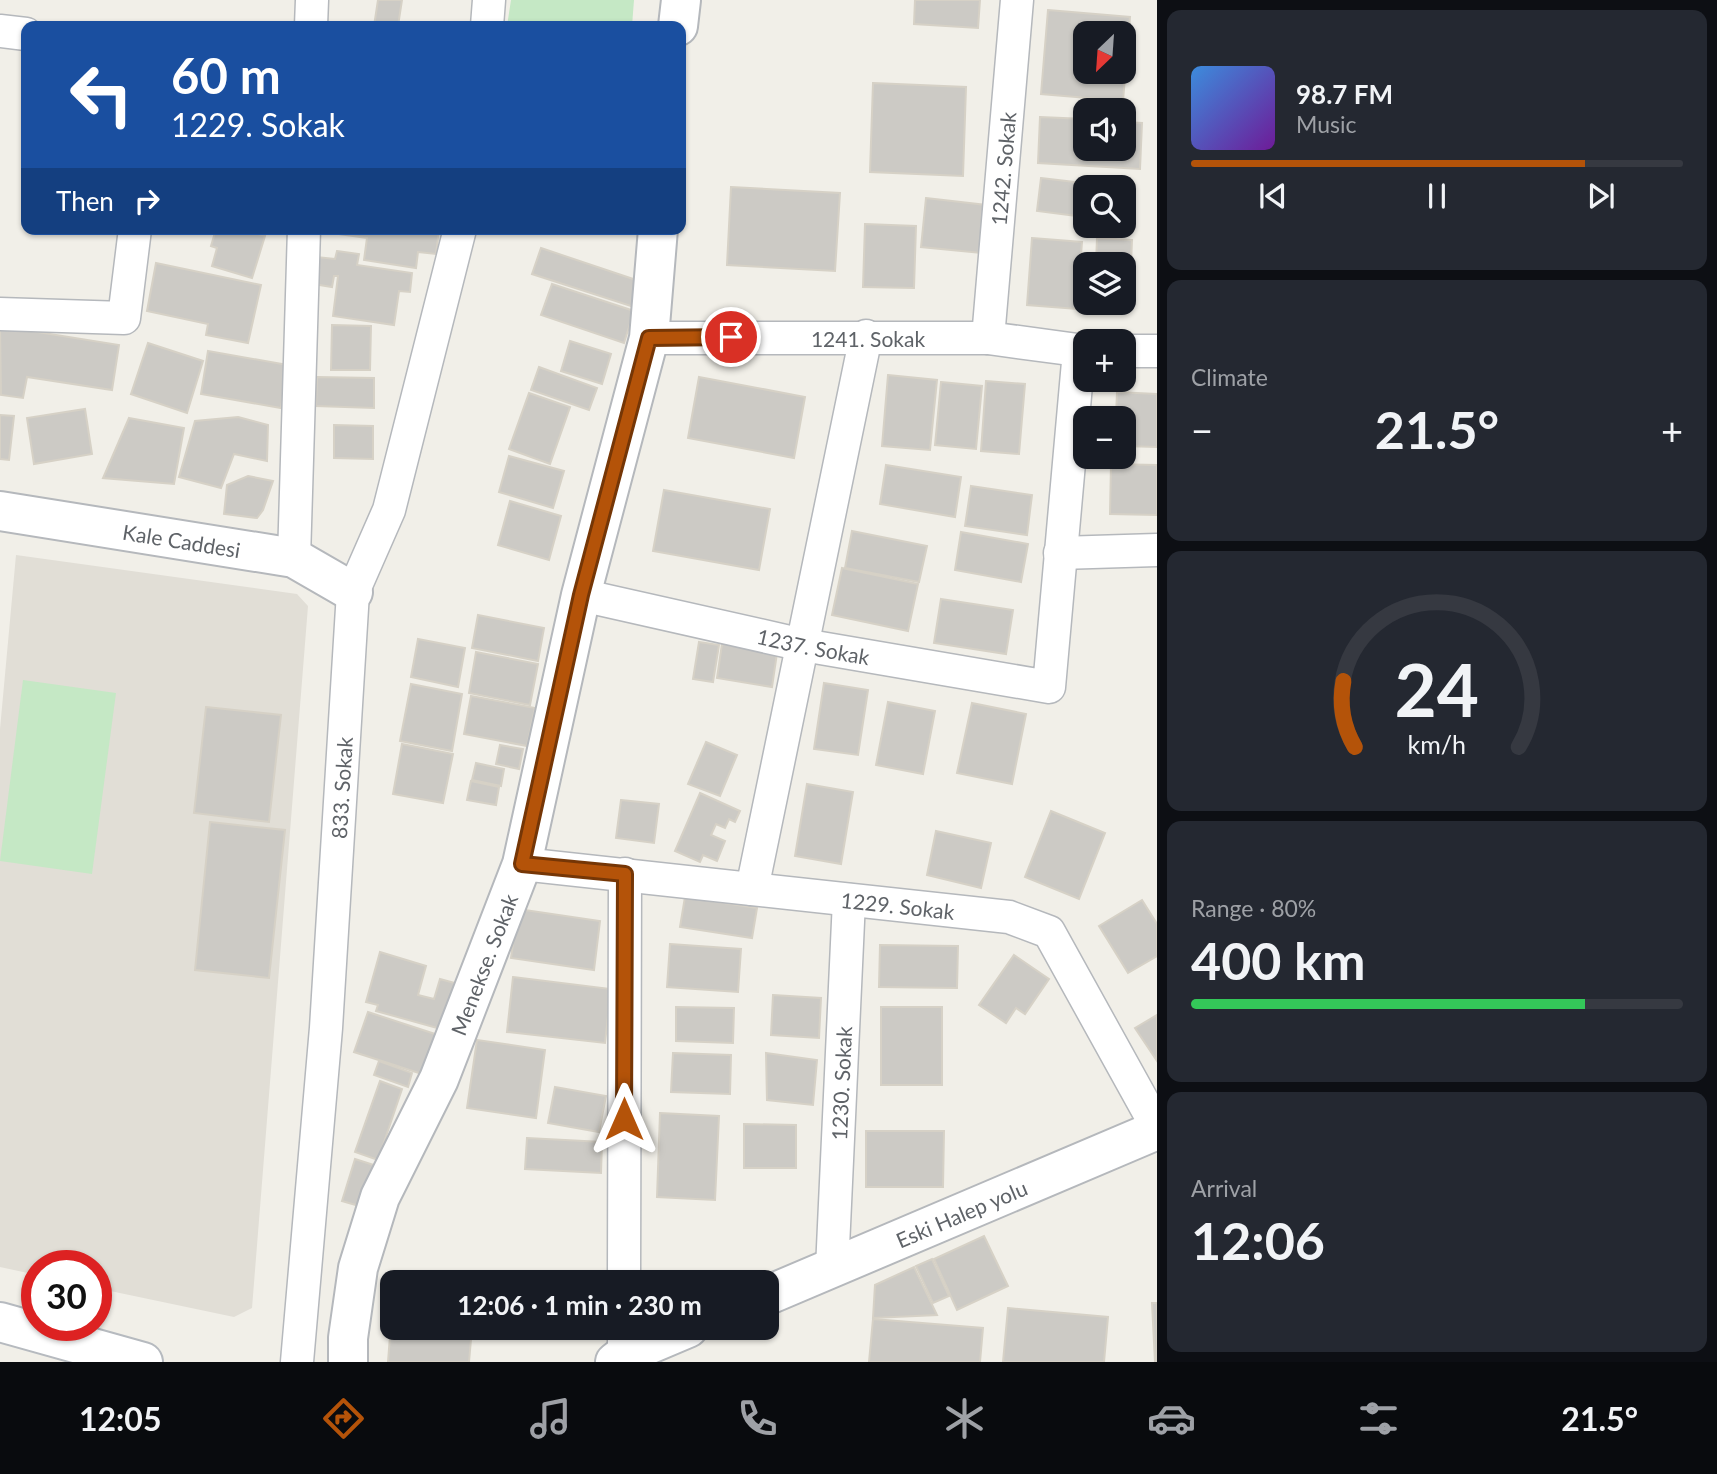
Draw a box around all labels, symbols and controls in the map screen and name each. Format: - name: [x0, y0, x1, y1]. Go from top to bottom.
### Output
- north arrow: [1073, 21, 1136, 84]
- map controls: [1073, 21, 1136, 469]
- text: 60 m: [171, 46, 281, 104]
- icon: left: [56, 49, 147, 140]
- text: 98.7 FM: [1296, 78, 1393, 110]
- button: sound: [1073, 98, 1136, 161]
- text: 1229. Sokak: [171, 105, 345, 144]
- street label: 1242. Sokak: [985, 110, 1020, 227]
- text: Music: [1296, 110, 1356, 138]
- button: search: [1073, 175, 1136, 238]
- icon: previous: [1254, 177, 1292, 215]
- icon: pause: [1418, 177, 1456, 215]
- icon: next: [1582, 177, 1620, 215]
- icon: right: [128, 182, 166, 220]
- text: Then: [56, 185, 114, 217]
- button: layers: [1073, 252, 1136, 315]
- pin: [701, 307, 761, 367]
- icon: arrive: [712, 318, 750, 356]
- street label: 1241. Sokak: [811, 326, 925, 351]
- button: +: [1073, 329, 1136, 392]
- text: Climate: [1191, 363, 1268, 391]
- text: 21.5°: [1375, 398, 1499, 460]
- button: −: [1073, 406, 1136, 469]
- text: −: [1191, 407, 1213, 453]
- text: +: [1661, 407, 1683, 453]
- street label: Kale Caddesi: [121, 518, 242, 562]
- street label: 1237. Sokak: [755, 623, 872, 669]
- text: 24: [1395, 645, 1479, 733]
- text: km/h: [1408, 729, 1466, 759]
- street label: 833. Sokak: [325, 736, 357, 839]
- street label: 1229. Sokak: [840, 886, 956, 924]
- street label: Menekse. Sokak: [445, 890, 522, 1038]
- text: Range · 80%: [1191, 894, 1316, 922]
- text: 400 km: [1191, 929, 1365, 991]
- street label: 1230. Sokak: [825, 1025, 856, 1141]
- position arrow: [587, 1082, 661, 1156]
- street label: Eski Halep yolu: [892, 1174, 1031, 1252]
- text: Arrival: [1191, 1174, 1257, 1202]
- text: 12:06: [1191, 1209, 1325, 1271]
- speed limit sign: 30: [21, 1250, 112, 1341]
- text: 12:06 · 1 min · 230 m: [457, 1289, 702, 1321]
- icon: directions: [319, 1394, 368, 1443]
- icon: music: [526, 1394, 575, 1443]
- icon: phone: [733, 1394, 782, 1443]
- icon: climate: [940, 1394, 989, 1443]
- icon: car: [1147, 1394, 1196, 1443]
- icon: filters: [1354, 1394, 1403, 1443]
- text: 12:05: [79, 1399, 161, 1438]
- text: 21.5°: [1561, 1399, 1638, 1438]

